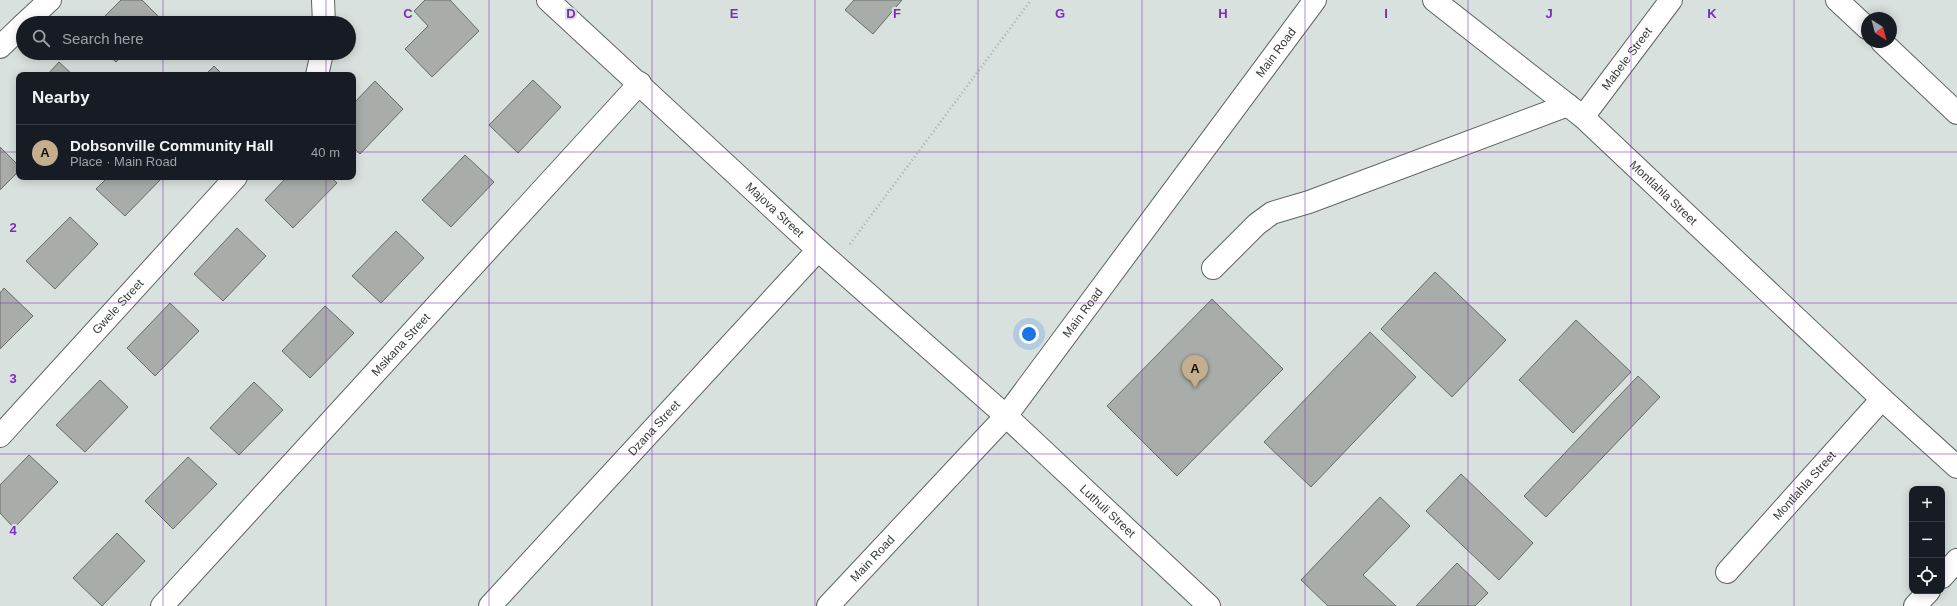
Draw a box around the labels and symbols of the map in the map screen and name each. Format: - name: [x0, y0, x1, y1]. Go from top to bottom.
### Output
- text: C: [403, 6, 413, 21]
- text: D: [566, 6, 576, 21]
- text: E: [730, 6, 739, 21]
- text: F: [893, 6, 901, 21]
- text: G: [1055, 6, 1065, 21]
- text: H: [1218, 6, 1228, 21]
- text: I: [1384, 6, 1388, 21]
- text: J: [1545, 6, 1553, 21]
- text: K: [1707, 6, 1717, 21]
- north arrow: [1861, 12, 1897, 48]
- street label: Mabele Street: [1599, 24, 1655, 93]
- street label: Main Road: [1253, 25, 1299, 80]
- street label: Montlahla Street: [1627, 158, 1701, 228]
- street label: Majova Street: [743, 180, 807, 241]
- text: 2: [9, 220, 17, 235]
- street label: Gwele Street: [89, 276, 147, 337]
- street label: Main Road: [1060, 285, 1106, 340]
- street label: Msikana Street: [369, 310, 433, 379]
- your location: [1019, 324, 1039, 344]
- pin: A: [1182, 355, 1208, 388]
- text: 3: [9, 371, 17, 386]
- street label: Dzana Street: [625, 397, 683, 459]
- street label: Montlahla Street: [1770, 448, 1839, 523]
- street label: Luthuli Street: [1077, 482, 1139, 541]
- text: 4: [9, 523, 17, 538]
- street label: Main Road: [847, 533, 897, 585]

